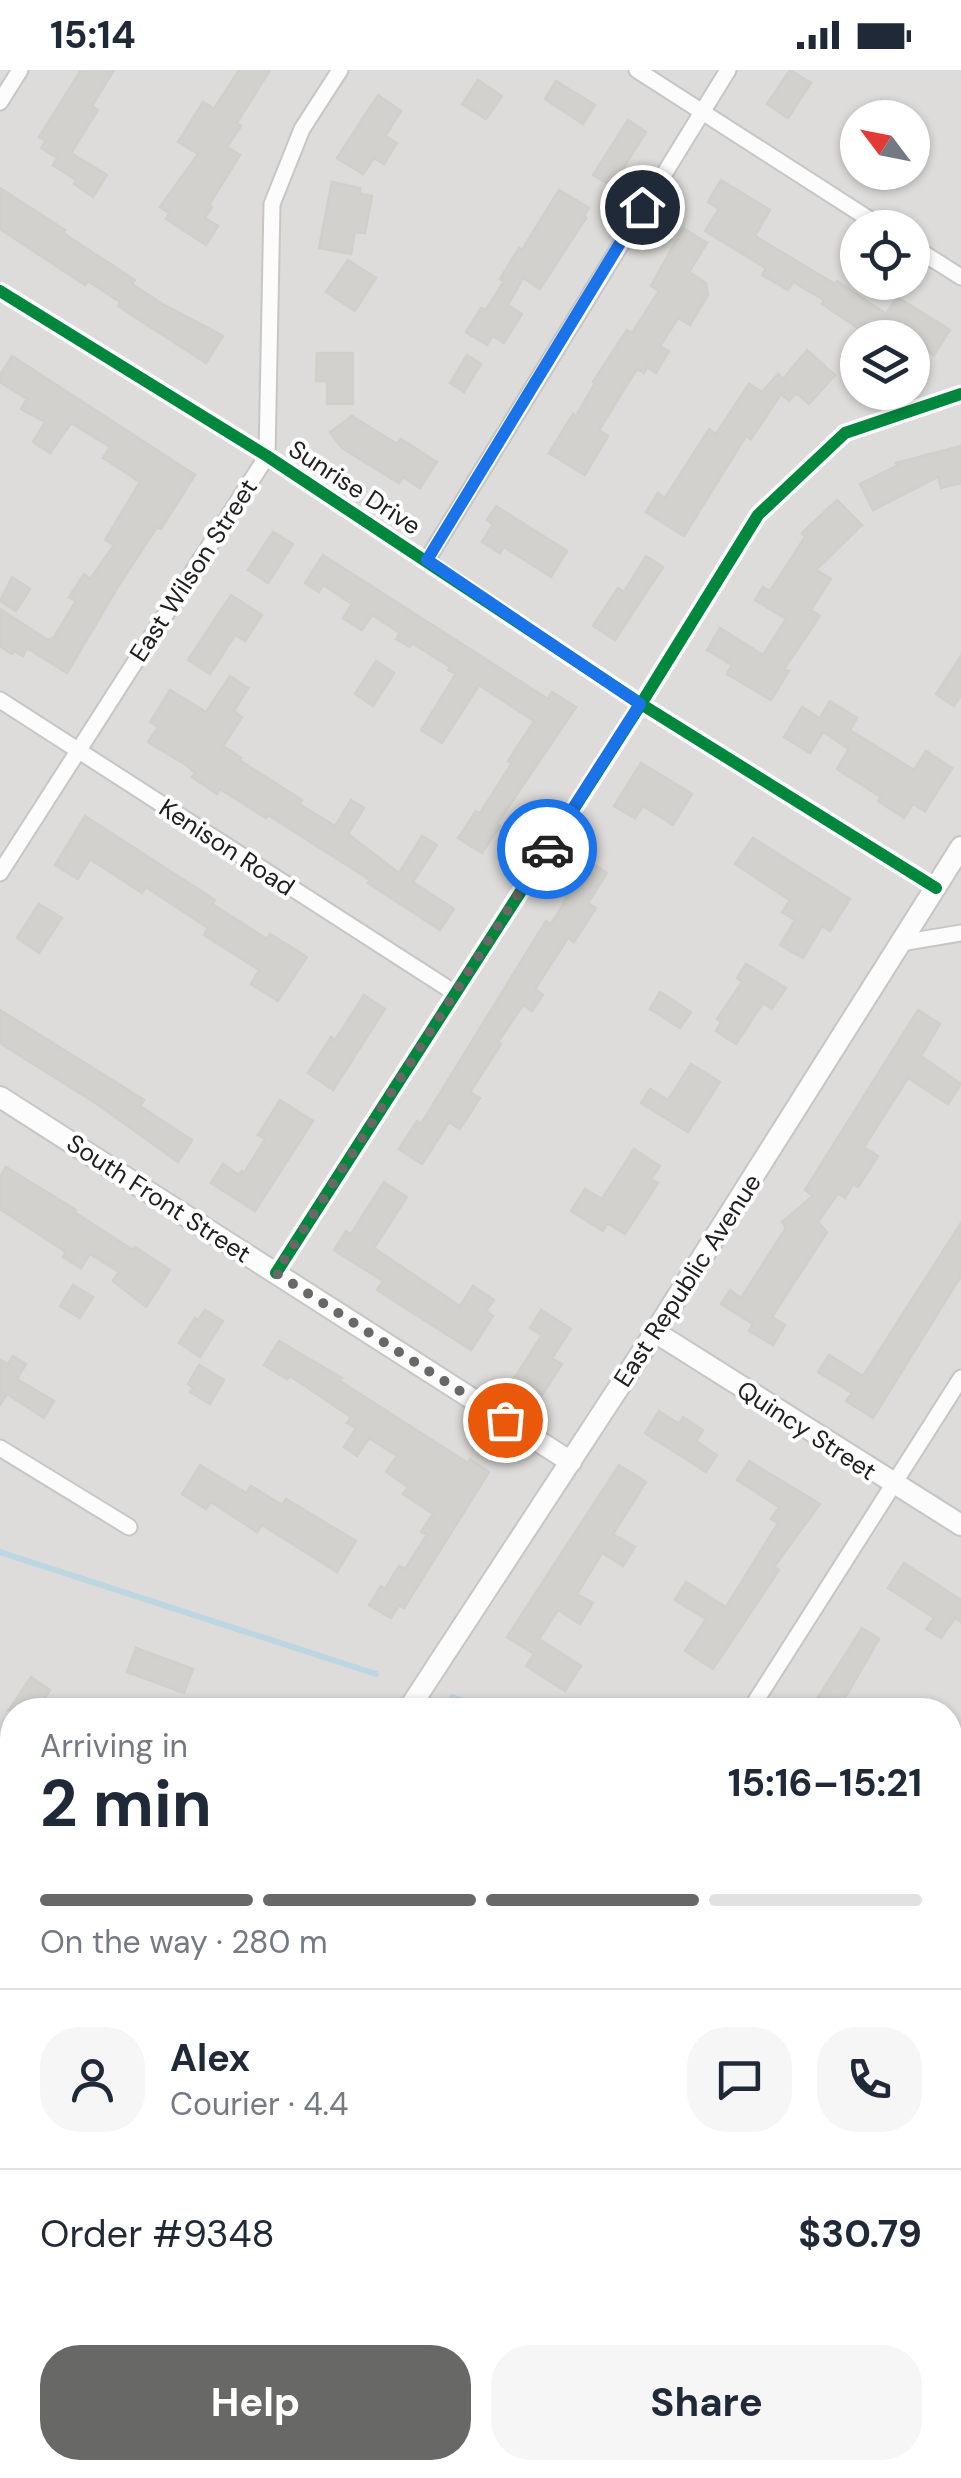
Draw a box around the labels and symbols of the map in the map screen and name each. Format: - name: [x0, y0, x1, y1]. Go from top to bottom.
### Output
- north arrow: [840, 100, 930, 190]
- pin: [600, 165, 685, 250]
- street label: Sunrise Drive: [282, 432, 427, 542]
- street label: East Wilson Street: [122, 473, 265, 668]
- street label: Kenison Road: [153, 791, 301, 903]
- courier: [497, 799, 597, 899]
- street label: South Front Street: [60, 1127, 257, 1270]
- street label: East Republic Avenue: [606, 1167, 769, 1393]
- street label: Quincy Street: [731, 1373, 883, 1488]
- pin: [463, 1378, 548, 1463]

